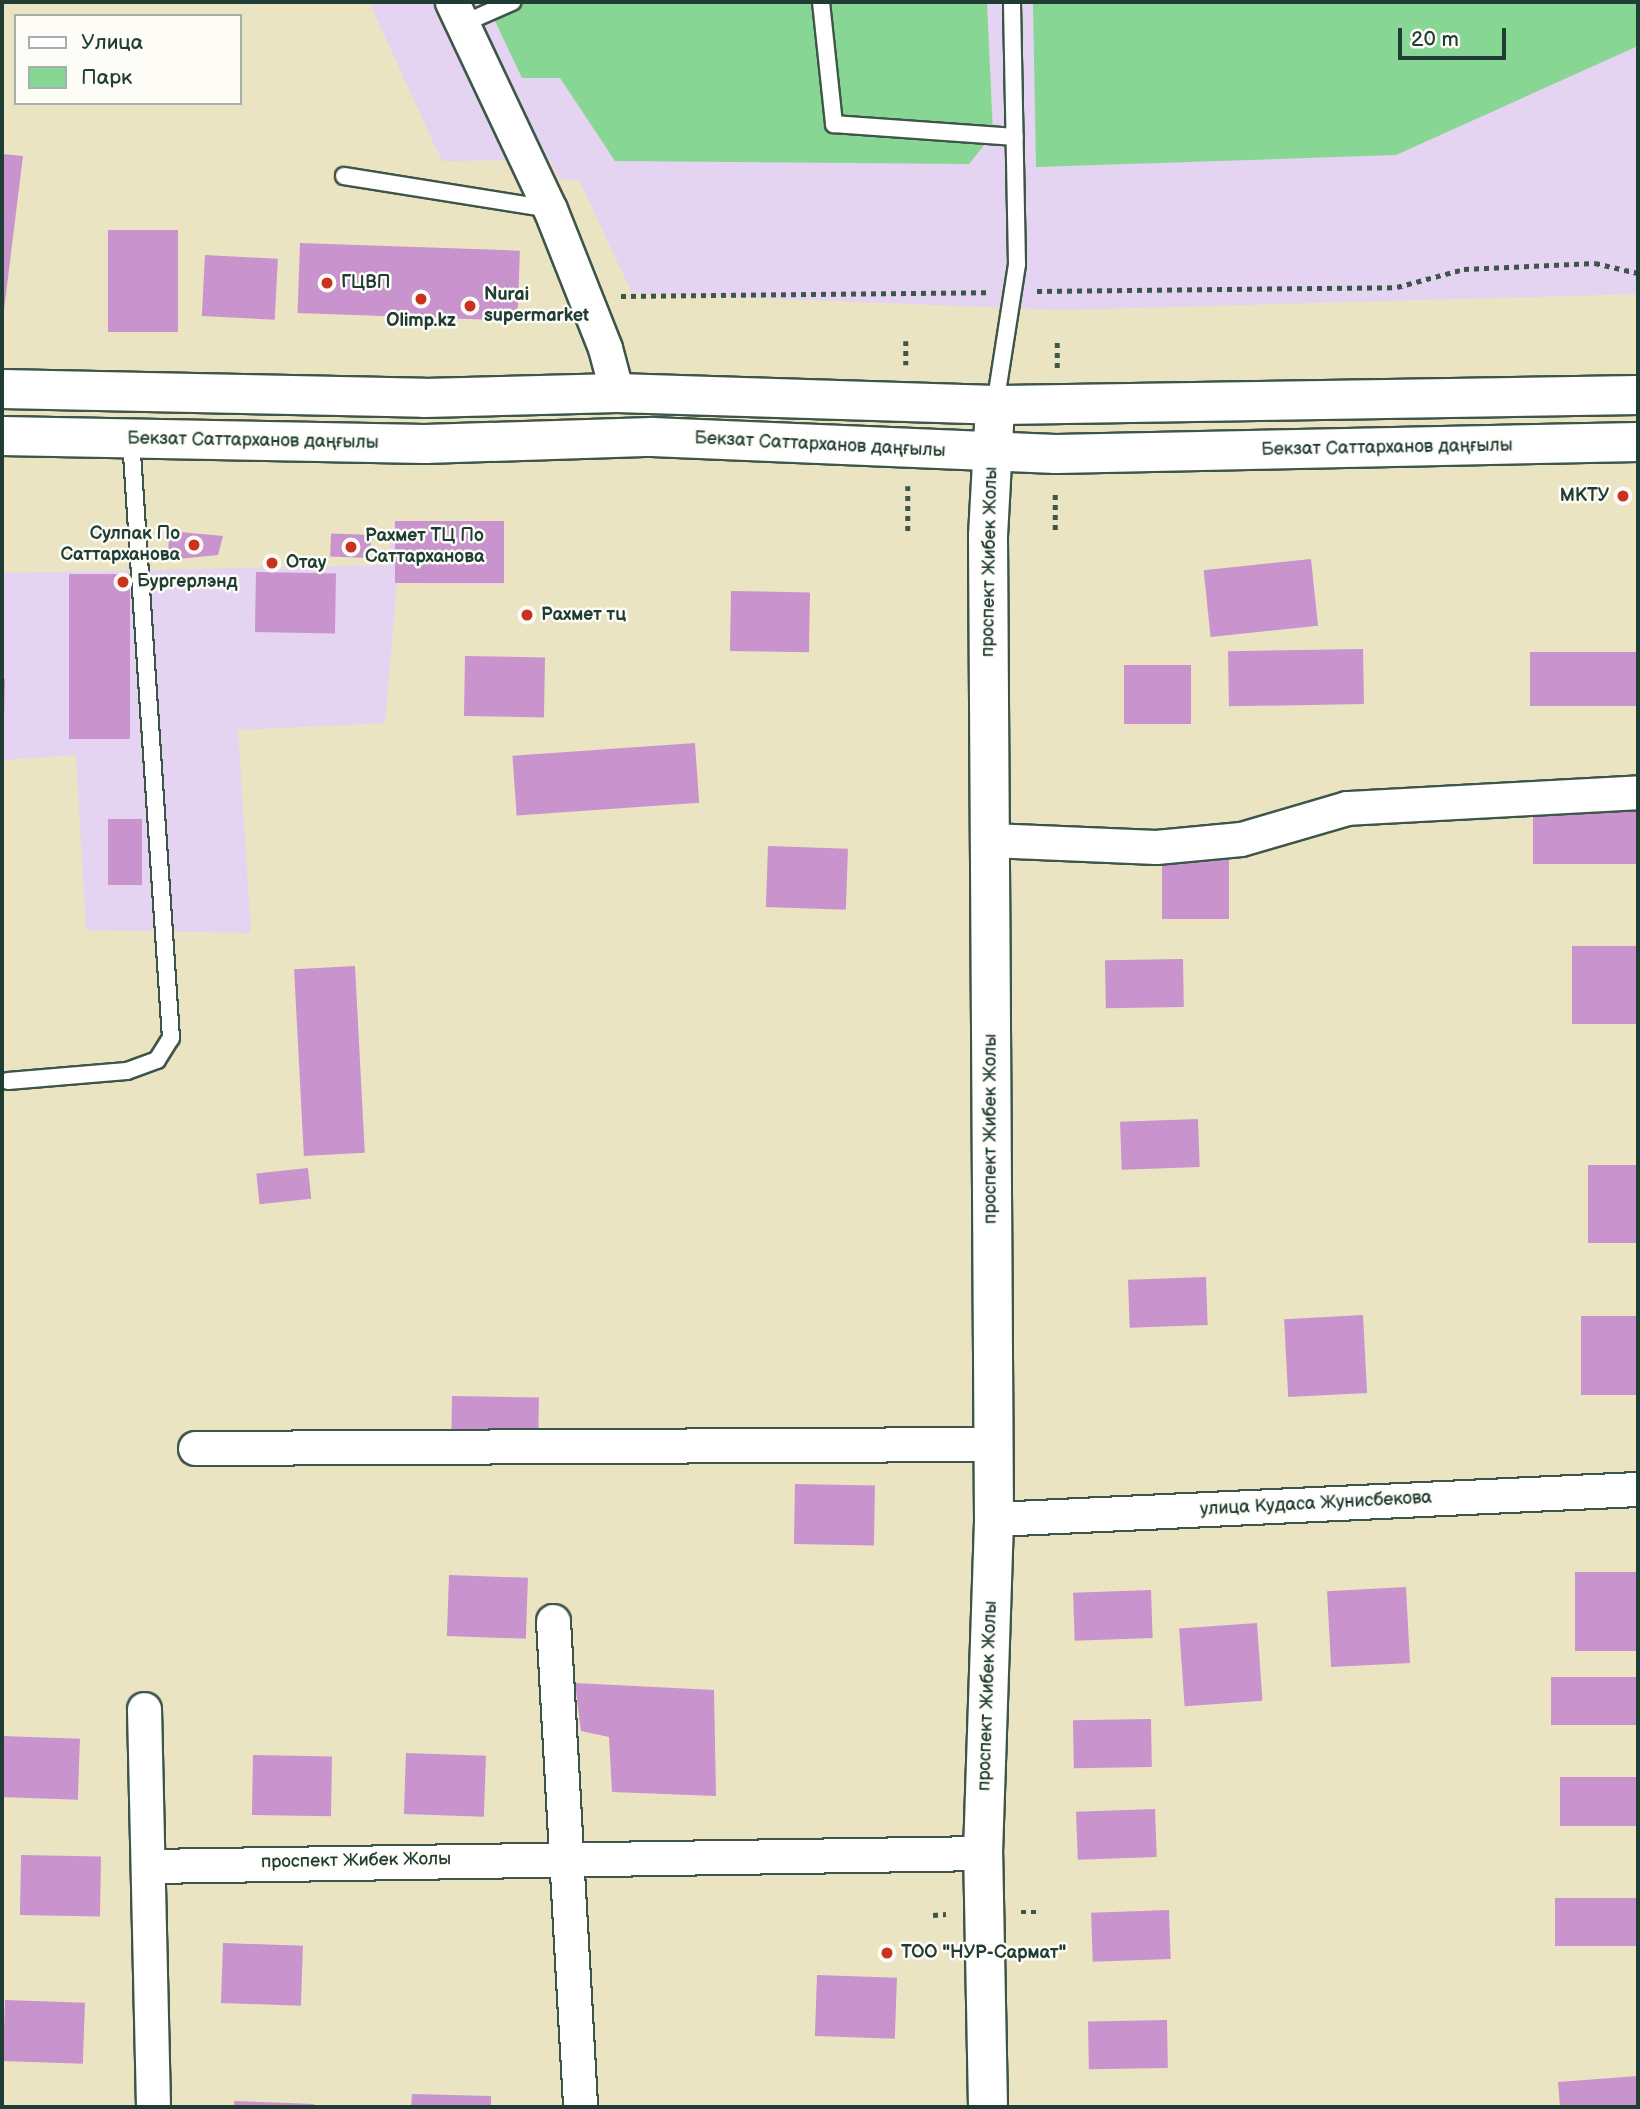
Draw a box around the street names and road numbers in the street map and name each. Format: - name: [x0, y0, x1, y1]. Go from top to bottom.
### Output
- street label: Бекзат Саттарханов даңғылы: [127, 428, 379, 454]
- street label: Бекзат Саттарханов даңғылы: [694, 428, 946, 462]
- street label: Бекзат Саттарханов даңғылы: [1261, 435, 1513, 461]
- street label: проспект Жибек Жолы: [978, 467, 1002, 657]
- street label: проспект Жибек Жолы: [980, 1034, 1002, 1224]
- street label: улица Кудаса Жунисбекова: [1199, 1487, 1433, 1521]
- street label: проспект Жибек Жолы: [974, 1601, 1002, 1791]
- street label: проспект Жибек Жолы: [261, 1849, 451, 1873]

